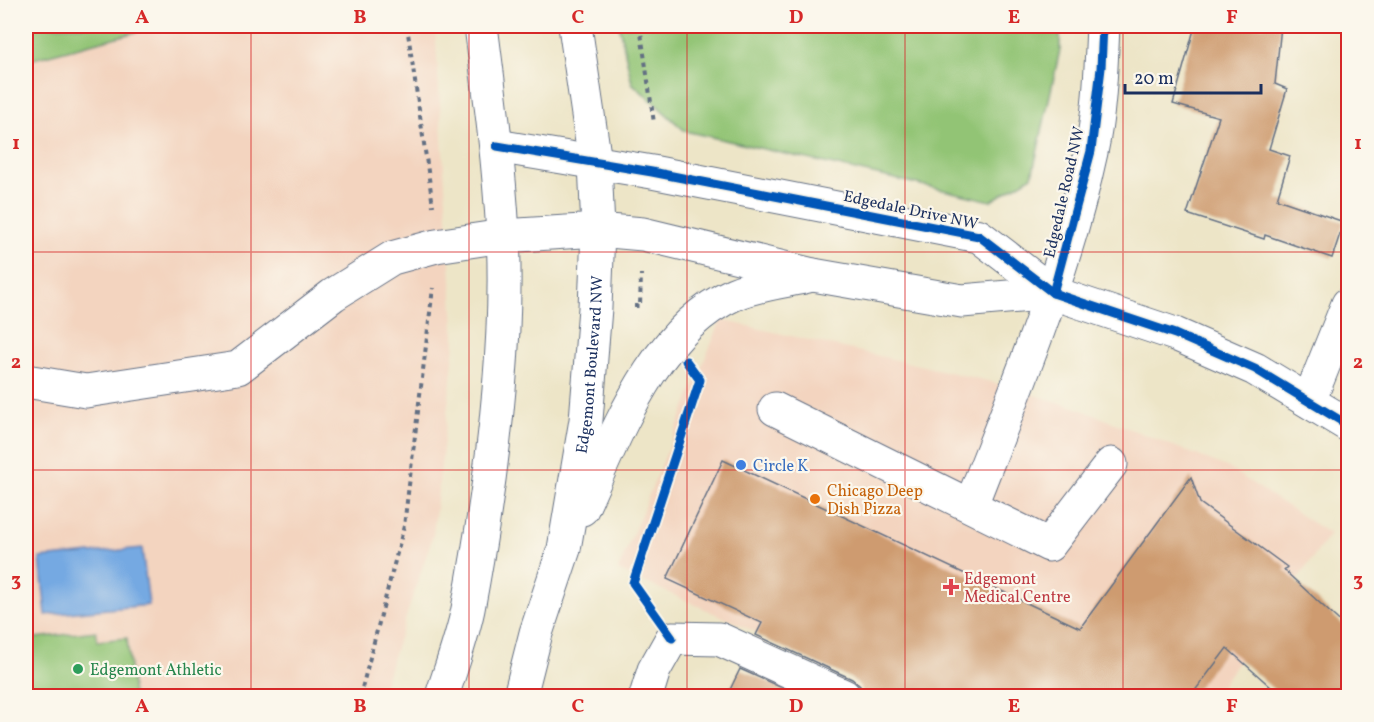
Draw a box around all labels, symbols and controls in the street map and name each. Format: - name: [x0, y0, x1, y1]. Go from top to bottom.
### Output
- text: A: [135, 4, 149, 32]
- text: B: [353, 4, 367, 32]
- text: C: [572, 4, 585, 32]
- text: D: [789, 4, 803, 32]
- text: E: [1008, 4, 1020, 32]
- text: F: [1226, 4, 1238, 32]
- scale bar: [1125, 57, 1262, 95]
- text: 20 m: [1134, 67, 1174, 92]
- street label: Edgedale Road NW: [1039, 125, 1091, 260]
- text: 1: [12, 130, 20, 158]
- text: 1: [1354, 130, 1362, 158]
- street label: Edgedale Drive NW: [841, 186, 980, 236]
- street label: Edgemont Boulevard NW: [571, 275, 609, 455]
- text: 2: [11, 349, 21, 377]
- text: 2: [1353, 349, 1363, 377]
- place label: Circle K: [753, 456, 808, 478]
- marker: Circle K: [734, 458, 748, 472]
- place label: Chicago Deep Dish Pizza: [827, 481, 923, 521]
- marker: Chicago Deep Dish Pizza: [808, 492, 822, 506]
- text: 3: [11, 567, 21, 595]
- text: 3: [1353, 567, 1363, 595]
- place label: Edgemont Medical Centre: [964, 569, 1071, 609]
- marker: Edgemont Medical Centre: [942, 578, 960, 596]
- place label: Edgemont Athletic: [90, 660, 222, 682]
- marker: Edgemont Athletic: [71, 662, 85, 676]
- text: A: [135, 693, 149, 721]
- text: B: [353, 693, 367, 721]
- text: C: [572, 693, 585, 721]
- text: D: [789, 693, 803, 721]
- text: E: [1008, 693, 1020, 721]
- text: F: [1226, 693, 1238, 721]

